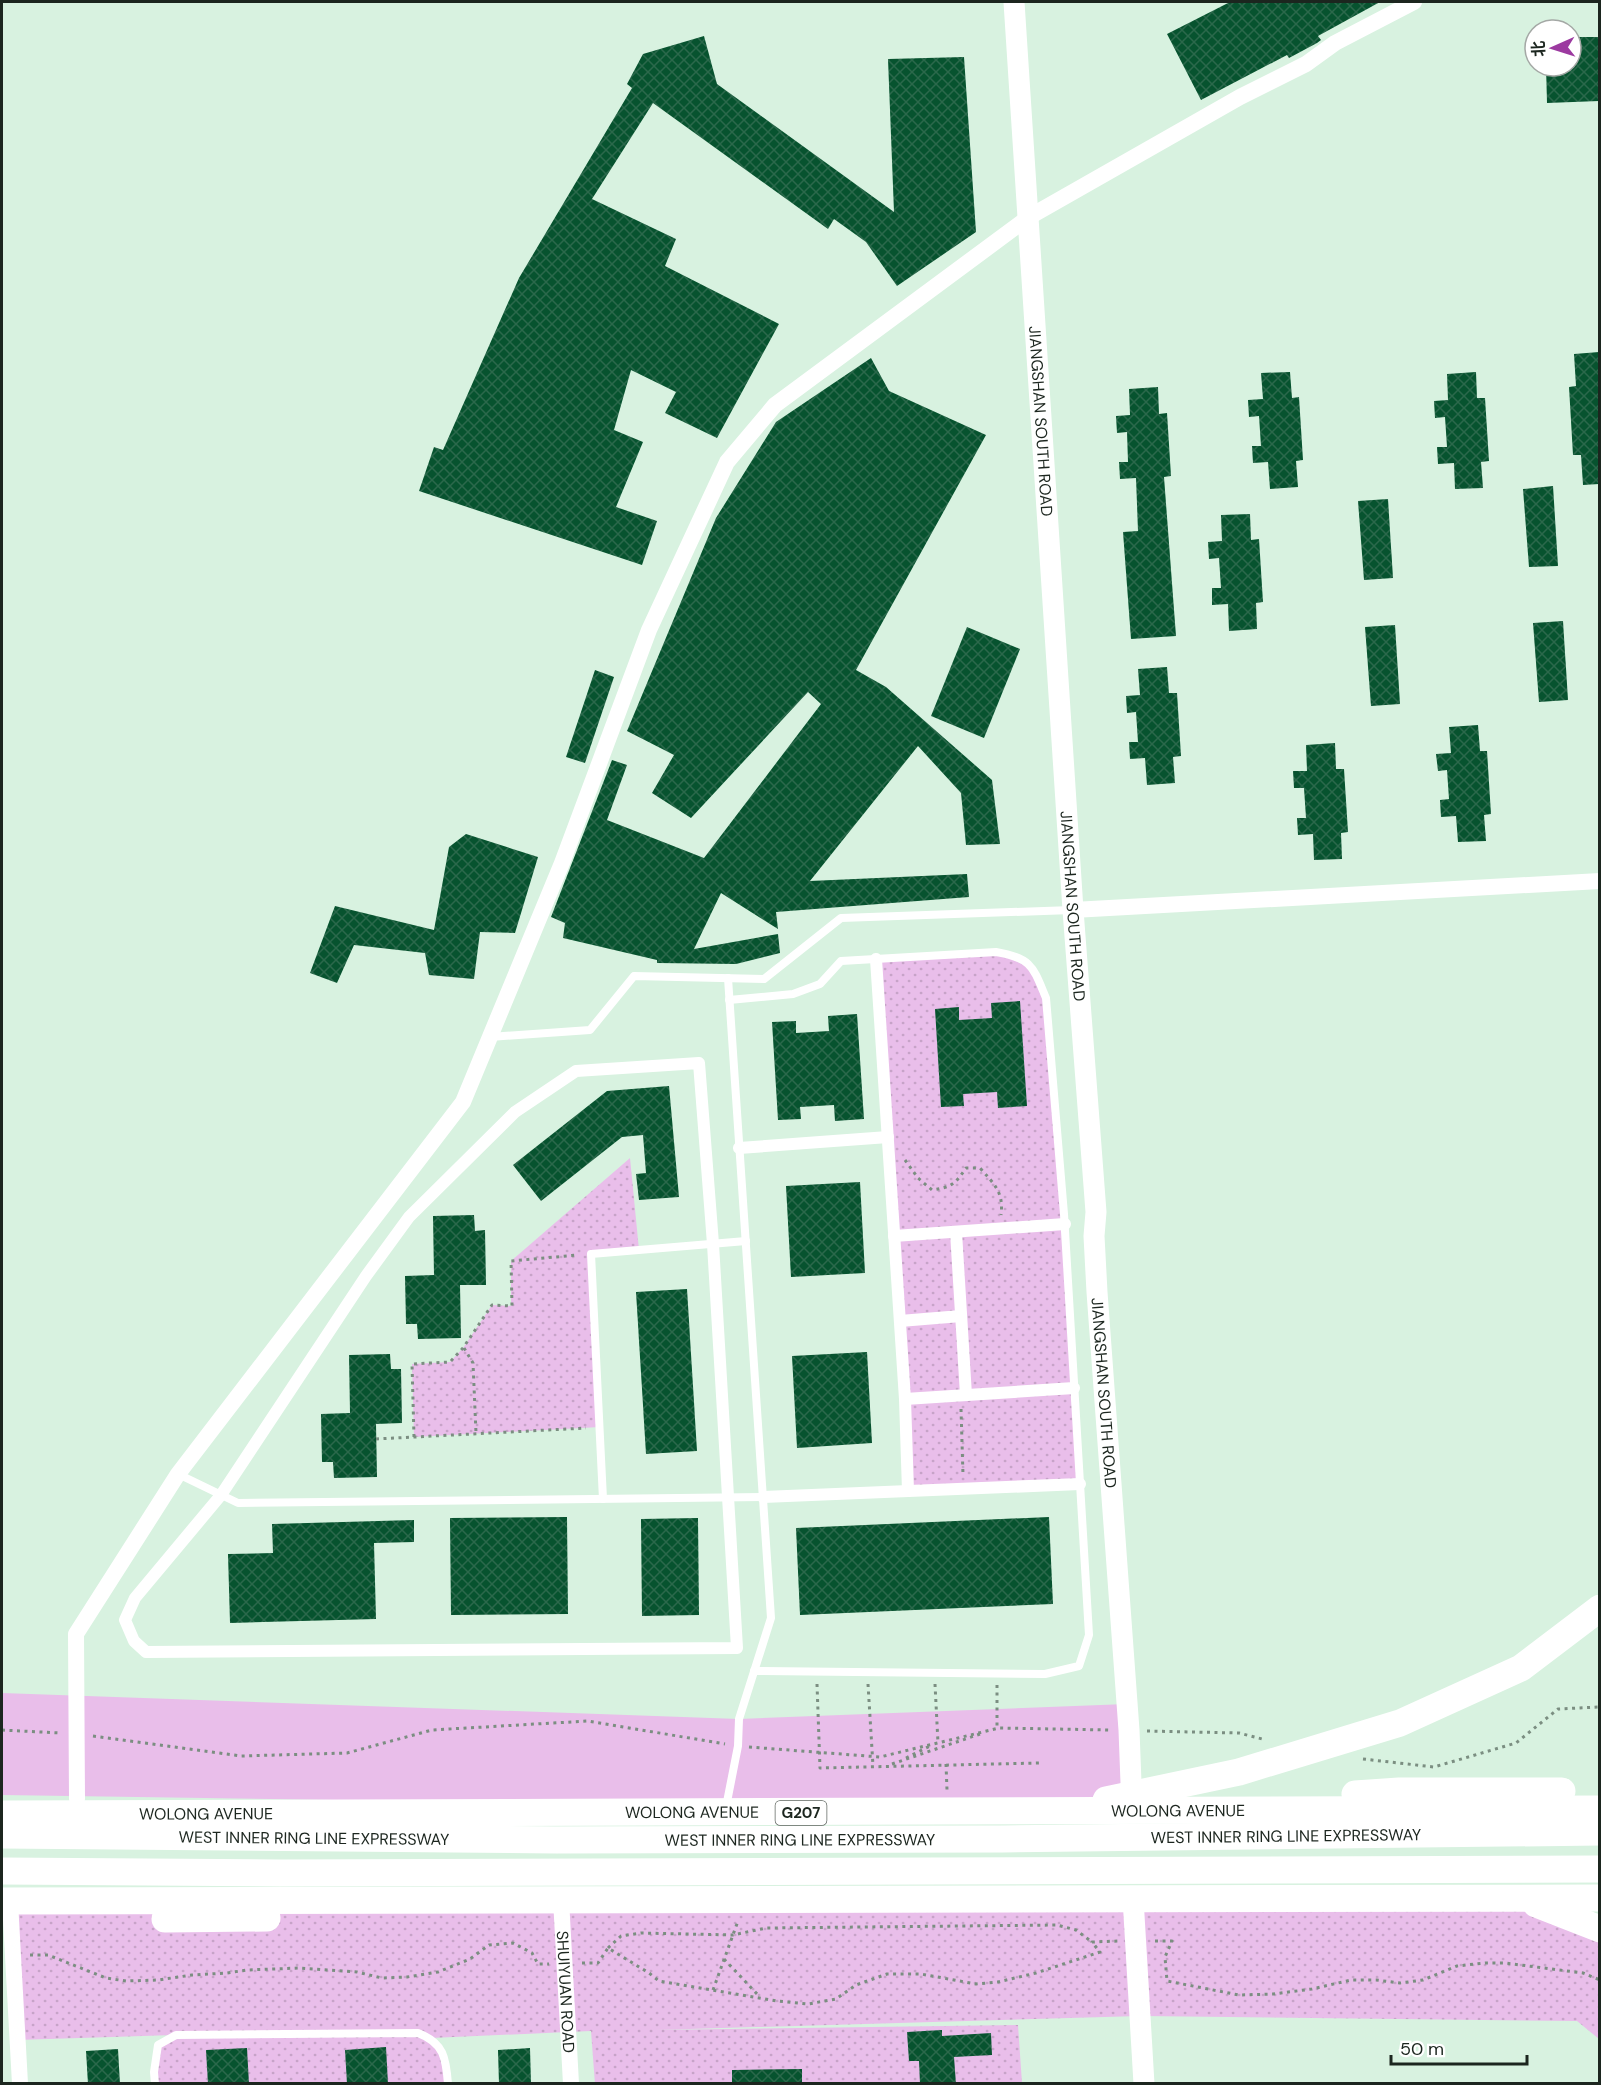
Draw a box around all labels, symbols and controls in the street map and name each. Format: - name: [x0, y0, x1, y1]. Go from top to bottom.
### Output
- north arrow: [1523, 18, 1583, 78]
- text: 北: [1528, 40, 1549, 57]
- street label: JIANGSHAN SOUTH ROAD: [1024, 325, 1057, 517]
- street label: JIANGSHAN SOUTH ROAD: [1056, 810, 1090, 1002]
- street label: JIANGSHAN SOUTH ROAD: [1086, 1297, 1121, 1489]
- street label: WOLONG AVENUE: [1111, 1800, 1245, 1822]
- road number: G207: [776, 1801, 826, 1825]
- street label: WOLONG AVENUE: [625, 1802, 759, 1823]
- street label: WOLONG AVENUE: [139, 1803, 273, 1825]
- street label: WEST INNER RING LINE EXPRESSWAY: [1150, 1824, 1421, 1848]
- street label: WEST INNER RING LINE EXPRESSWAY: [179, 1827, 449, 1850]
- street label: WEST INNER RING LINE EXPRESSWAY: [665, 1829, 935, 1851]
- street label: SHUIYUAN ROAD: [552, 1930, 579, 2054]
- scale bar: [1391, 2028, 1528, 2066]
- text: 50 m: [1400, 2037, 1444, 2061]

